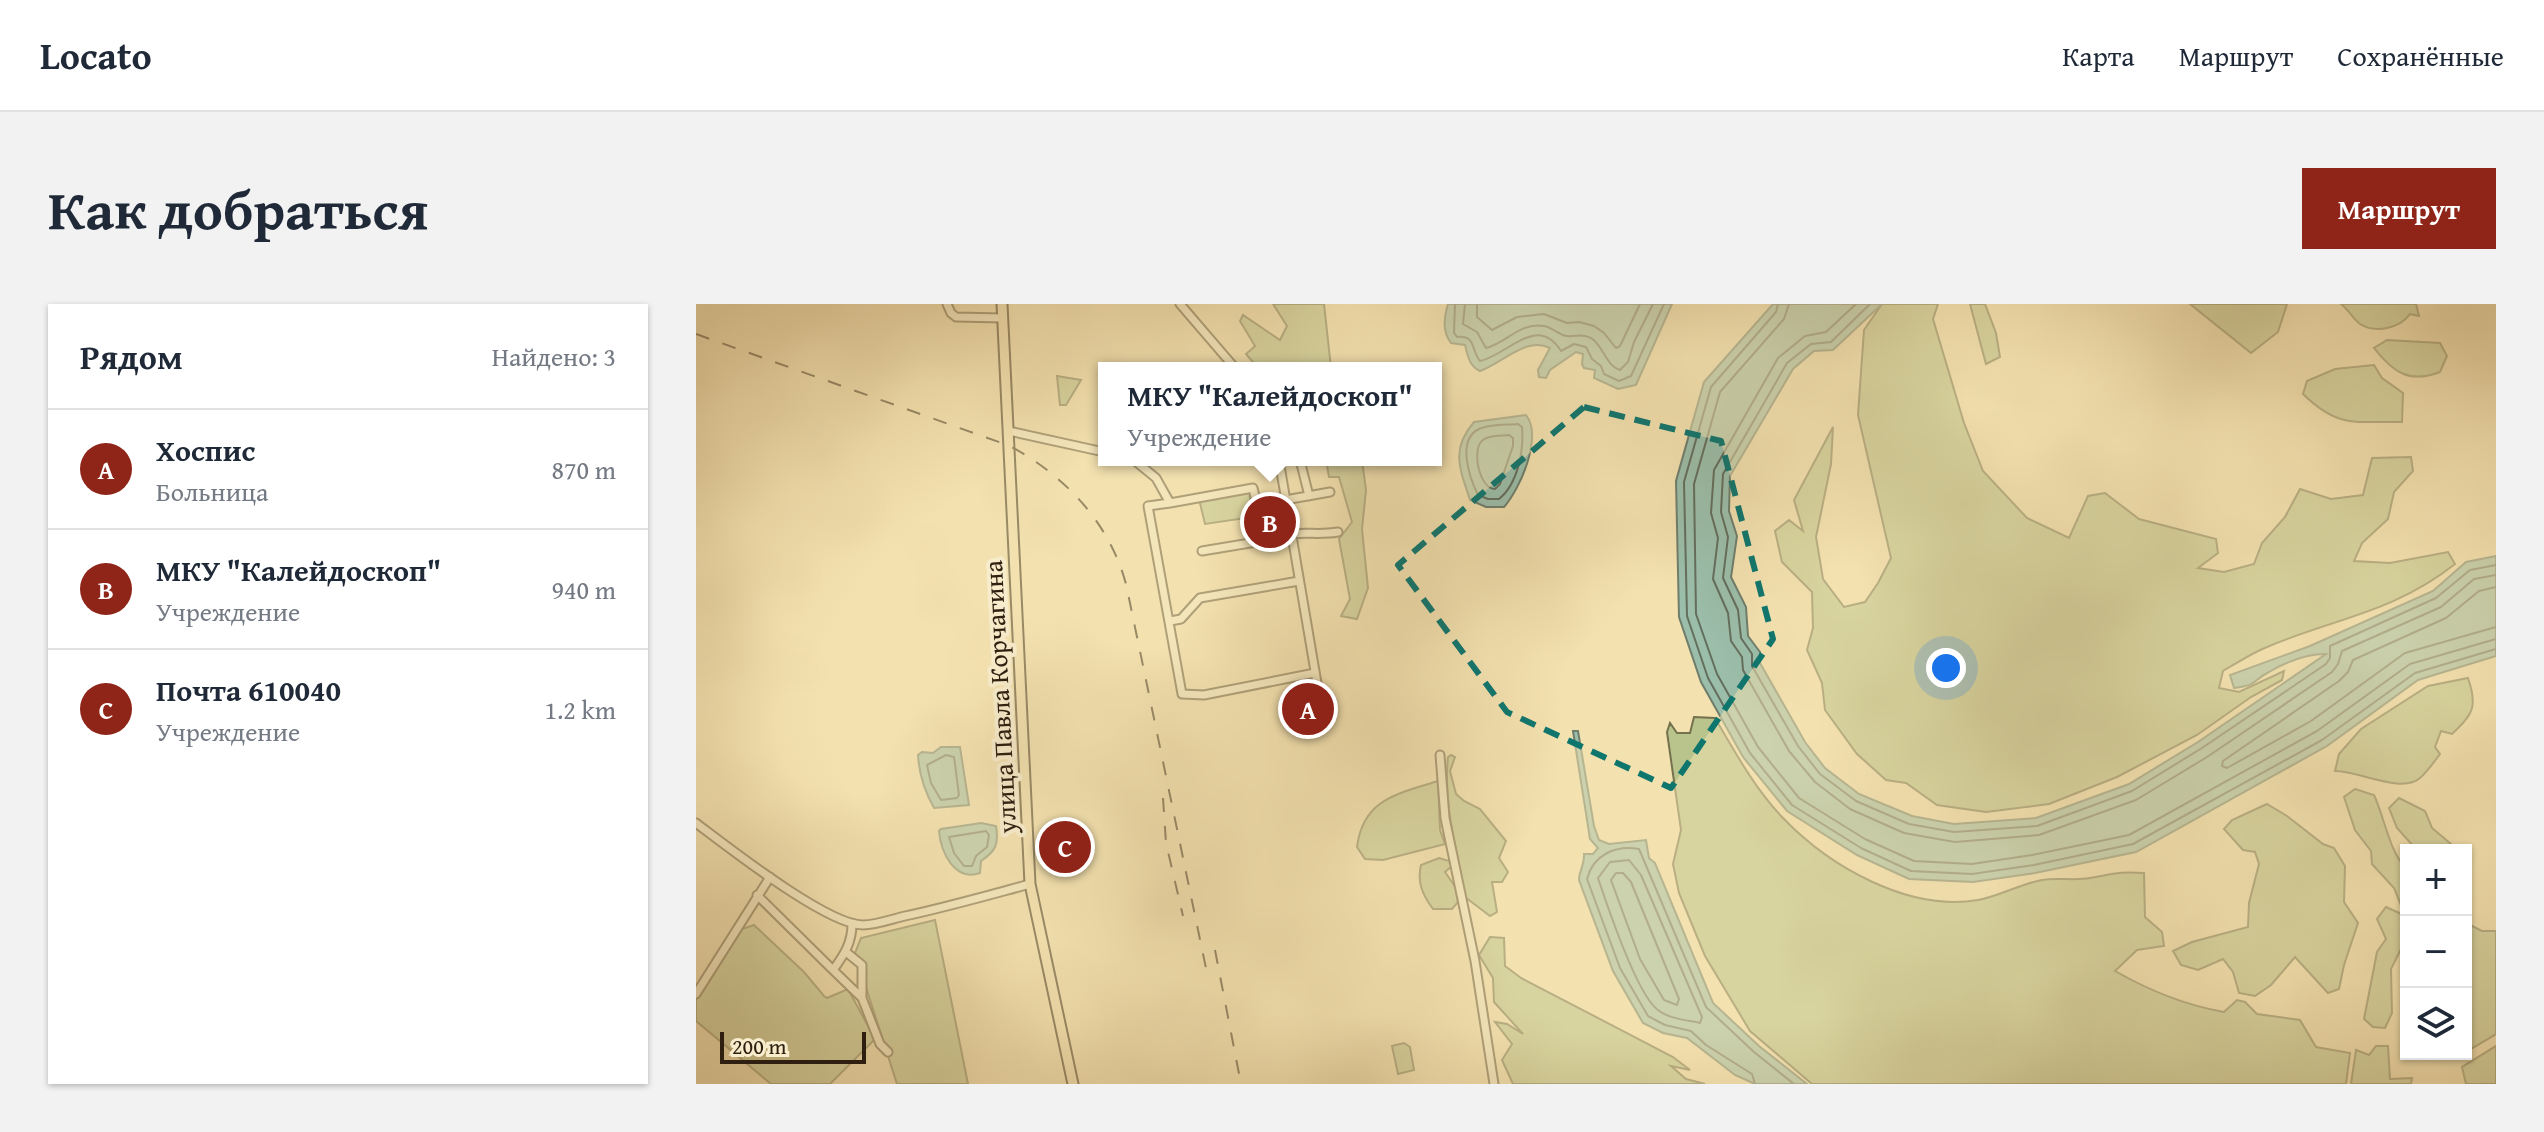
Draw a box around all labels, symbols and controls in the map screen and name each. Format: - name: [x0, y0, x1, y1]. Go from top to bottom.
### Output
- text: Locato: [40, 27, 152, 83]
- text: Карта: [2062, 35, 2135, 76]
- text: Маршрут: [2179, 35, 2293, 76]
- text: Сохранённые: [2337, 35, 2504, 76]
- text: Как добраться: [48, 167, 428, 250]
- button: Маршрут: [2302, 168, 2496, 249]
- text: Рядом: [80, 332, 183, 381]
- text: Найдено: 3: [492, 337, 616, 376]
- popup: [1098, 362, 1442, 466]
- text: МКУ "Калейдоскоп": [1127, 373, 1413, 417]
- text: Учреждение: [1127, 417, 1271, 456]
- text: Хоспис: [156, 428, 255, 472]
- text: A: [98, 450, 114, 489]
- text: 870 m: [551, 450, 616, 489]
- text: Больница: [156, 472, 268, 511]
- pin: B: [1244, 492, 1296, 552]
- text: МКУ "Калейдоскоп": [156, 548, 441, 592]
- street label: улица Павла Корчагина: [973, 559, 1026, 836]
- text: B: [98, 570, 114, 609]
- text: 940 m: [551, 570, 616, 609]
- text: Учреждение: [156, 592, 300, 631]
- your location: [1926, 648, 1966, 688]
- text: Почта 610040: [156, 668, 341, 712]
- pin: A: [1282, 679, 1334, 739]
- text: C: [99, 690, 113, 729]
- text: 1.2 km: [544, 690, 616, 729]
- text: Учреждение: [156, 712, 300, 751]
- pin: C: [1039, 817, 1091, 877]
- map controls: [2400, 844, 2472, 1060]
- button: +: [2400, 844, 2472, 916]
- button: −: [2400, 916, 2472, 988]
- button: layers: [2400, 988, 2472, 1060]
- scale bar: [720, 1028, 866, 1064]
- text: 200 m: [732, 1030, 787, 1062]

